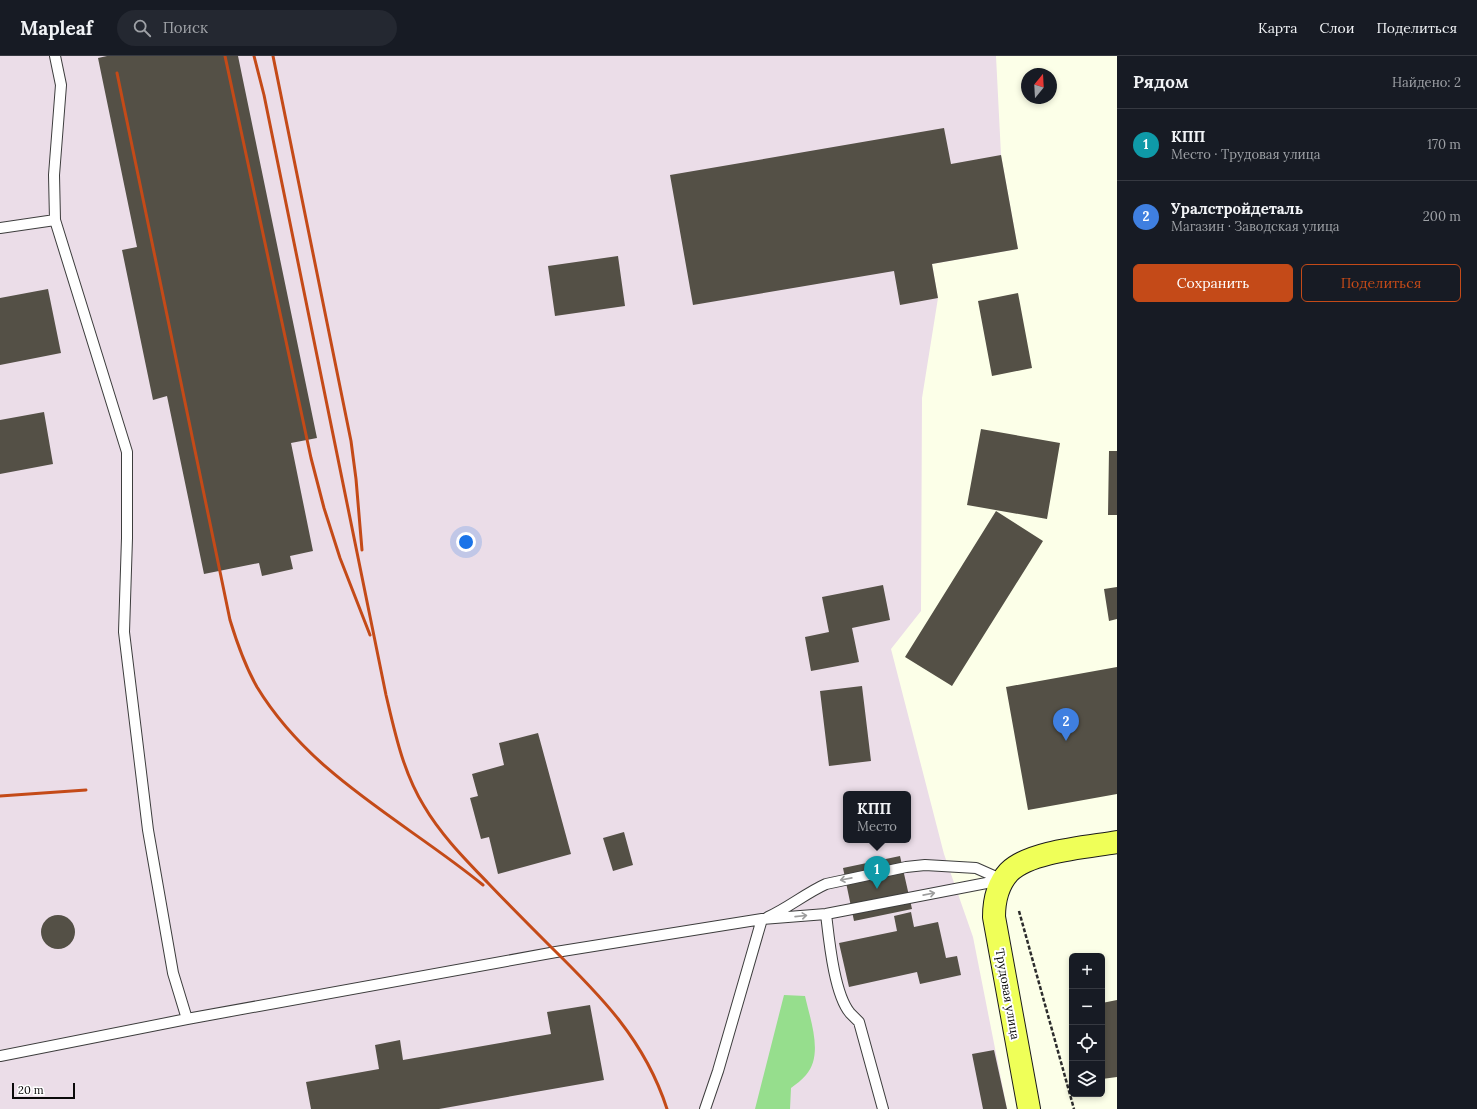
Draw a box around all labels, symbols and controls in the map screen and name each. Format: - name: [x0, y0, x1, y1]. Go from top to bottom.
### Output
- search box: [117, 10, 397, 46]
- text: Mapleaf: [20, 16, 93, 40]
- icon: search: [131, 17, 153, 39]
- text: Поиск: [163, 18, 208, 37]
- text: Карта: [1258, 19, 1297, 37]
- text: Слои: [1319, 19, 1354, 37]
- text: Поделиться: [1376, 19, 1457, 37]
- north arrow: [1021, 68, 1057, 104]
- text: Рядом: [1133, 71, 1189, 93]
- text: Найдено: 2: [1392, 74, 1461, 91]
- text: КПП: [1171, 127, 1205, 146]
- text: 1: [1143, 136, 1149, 153]
- text: 170 m: [1427, 136, 1461, 153]
- text: Место · Трудовая улица: [1171, 146, 1320, 163]
- text: Уралстройдеталь: [1171, 199, 1303, 218]
- text: 2: [1143, 208, 1149, 225]
- text: 200 m: [1423, 208, 1461, 225]
- text: Магазин · Заводская улица: [1171, 218, 1340, 235]
- button: Сохранить: [1133, 264, 1293, 302]
- button: Поделиться: [1301, 264, 1461, 302]
- your location: [456, 532, 476, 552]
- pin: 2: [1053, 708, 1079, 741]
- popup: [843, 791, 911, 843]
- text: КПП: [857, 799, 892, 818]
- text: Место: [857, 818, 897, 835]
- pin: 1: [864, 856, 890, 889]
- one-way arrow: [839, 875, 852, 883]
- one-way arrow: [922, 890, 935, 898]
- one-way arrow: [794, 913, 807, 920]
- street label: Трудовая улица: [993, 947, 1023, 1041]
- map controls: [1069, 953, 1105, 1097]
- button: +: [1069, 953, 1105, 989]
- button: −: [1069, 989, 1105, 1025]
- button: locate: [1069, 1025, 1105, 1061]
- button: layers: [1069, 1061, 1105, 1097]
- scale bar: [12, 1081, 75, 1100]
- text: 20 m: [18, 1083, 43, 1097]

